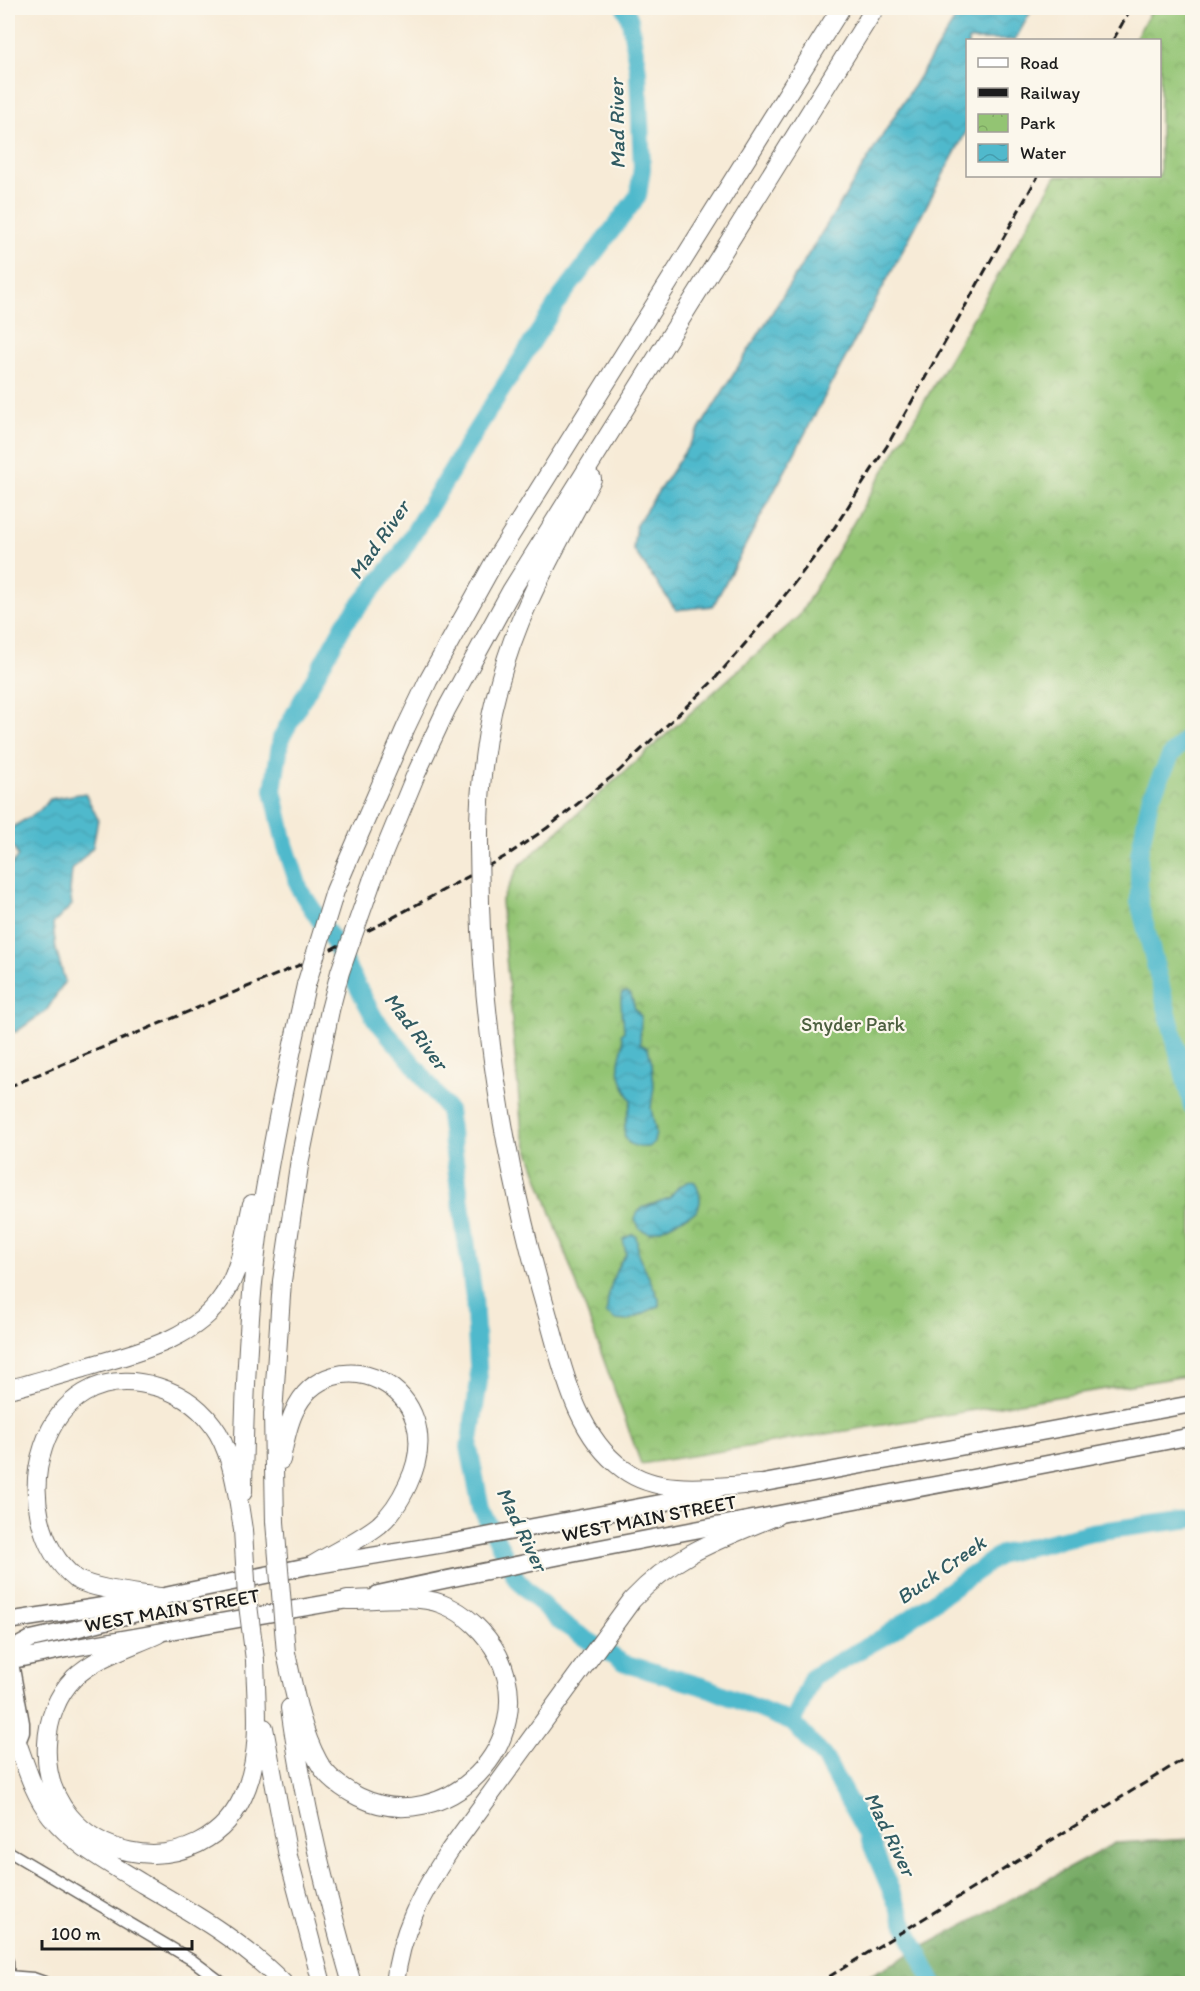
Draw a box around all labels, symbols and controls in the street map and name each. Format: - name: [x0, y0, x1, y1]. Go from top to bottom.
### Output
- legend: [966, 39, 1161, 177]
- text: Road: [1020, 52, 1059, 74]
- water label: Mad River: [603, 76, 630, 169]
- text: Railway: [1020, 82, 1081, 104]
- text: Park: [1020, 112, 1055, 134]
- text: Water: [1020, 142, 1066, 164]
- water label: Mad River: [342, 493, 416, 584]
- water label: Mad River: [379, 987, 455, 1076]
- park label: Snyder Park: [801, 1012, 906, 1036]
- water label: Mad River: [491, 1483, 555, 1577]
- street label: WEST MAIN STREET: [560, 1489, 738, 1547]
- water label: Buck Creek: [891, 1529, 991, 1609]
- street label: WEST MAIN STREET: [83, 1583, 261, 1637]
- water label: Mad River: [859, 1788, 923, 1882]
- scale bar: [42, 1913, 192, 1951]
- text: 100 m: [51, 1923, 101, 1945]

